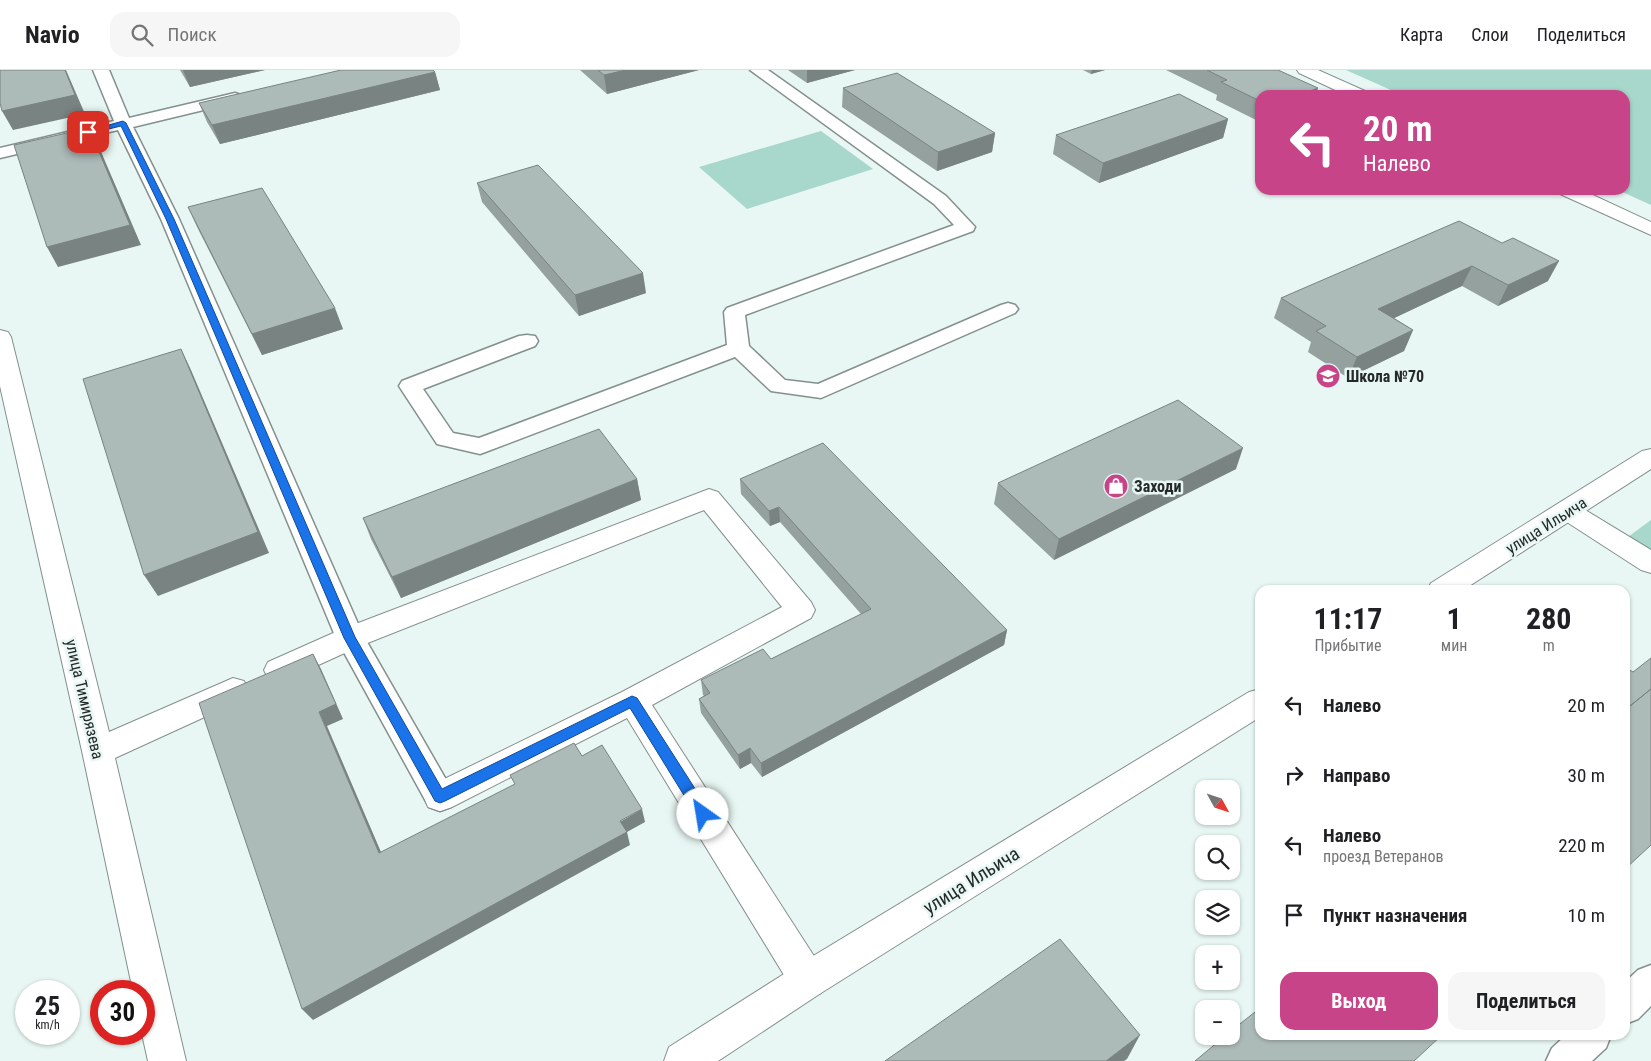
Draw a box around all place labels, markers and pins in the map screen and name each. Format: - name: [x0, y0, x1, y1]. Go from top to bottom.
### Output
- pin: [67, 111, 109, 153]
- school or university icon: Школа №70: [1315, 363, 1341, 389]
- place label: Школа №70: [1346, 367, 1424, 386]
- shop icon: Заходи: [1103, 473, 1129, 499]
- place label: Заходи: [1134, 477, 1181, 496]

